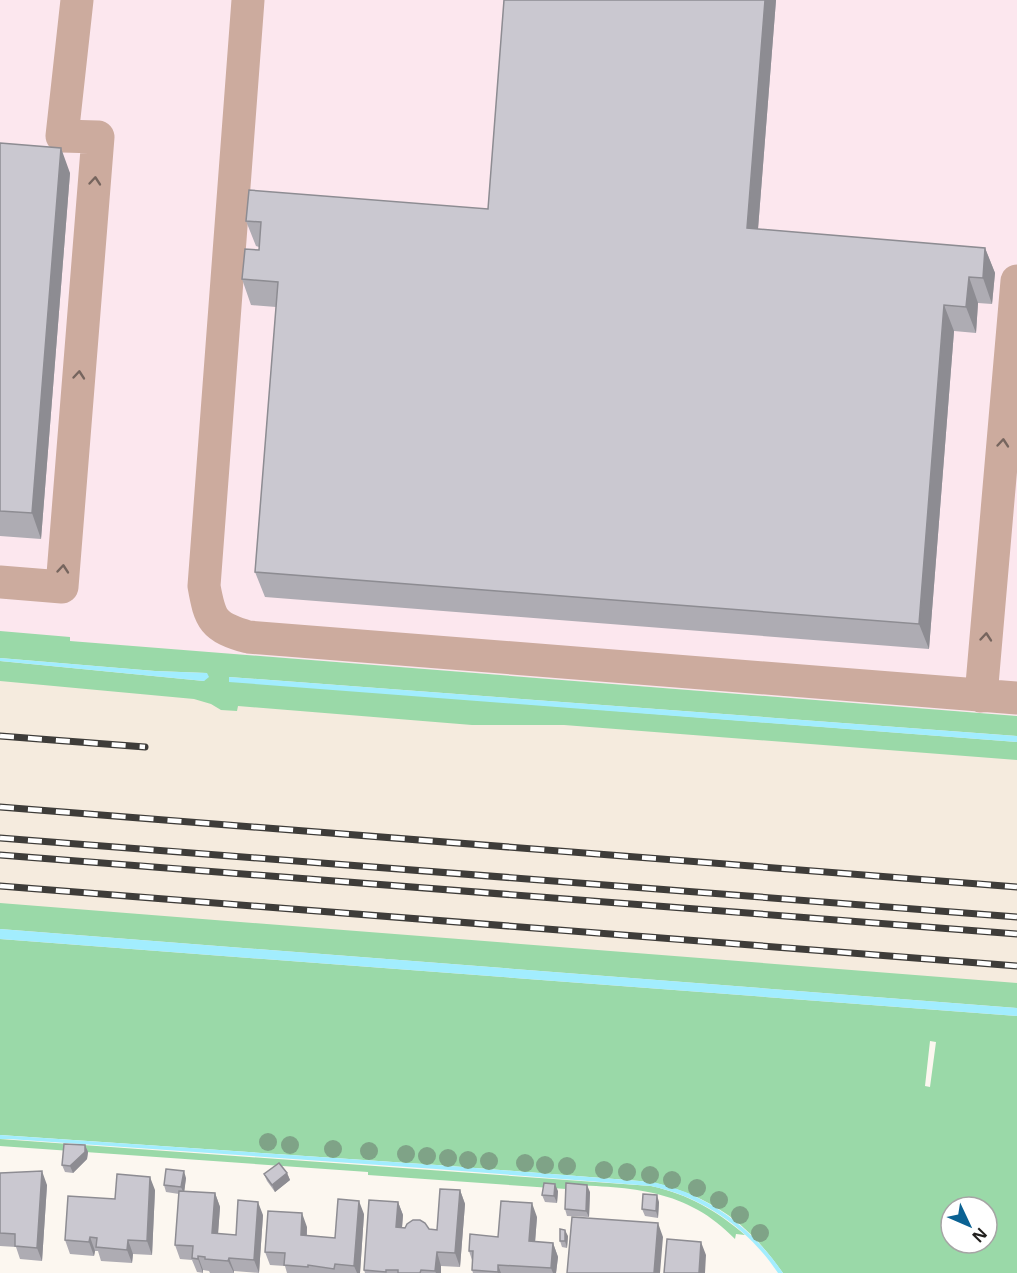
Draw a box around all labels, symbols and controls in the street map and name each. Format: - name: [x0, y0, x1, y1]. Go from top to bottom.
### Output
- one-way arrow: [88, 176, 101, 185]
- one-way arrow: [72, 371, 85, 380]
- one-way arrow: [996, 439, 1009, 448]
- one-way arrow: [56, 565, 69, 574]
- one-way arrow: [979, 633, 992, 642]
- north arrow: [939, 1195, 999, 1255]
- text: N: [967, 1223, 992, 1248]

